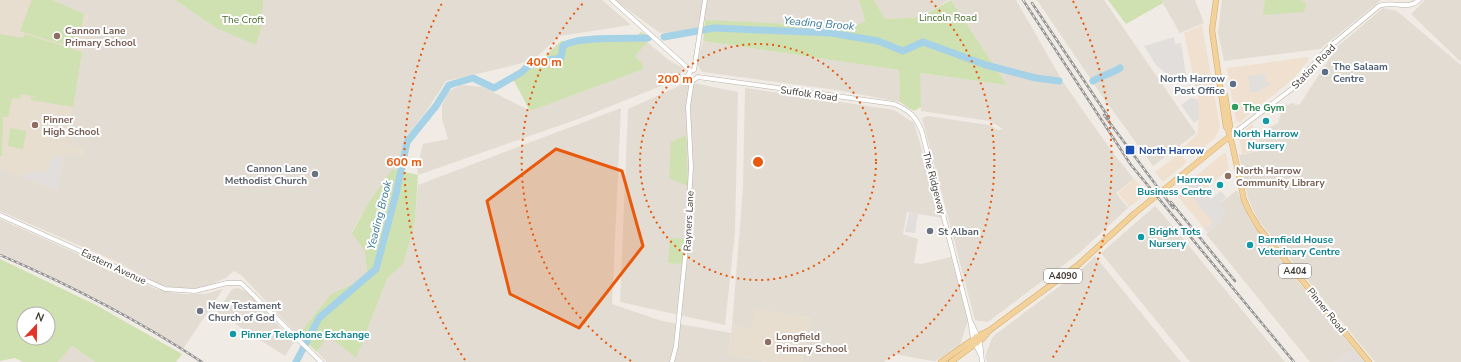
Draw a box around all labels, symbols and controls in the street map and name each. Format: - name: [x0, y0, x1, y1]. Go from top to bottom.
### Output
- park label: Lincoln Road: [919, 11, 977, 25]
- park label: The Croft: [222, 13, 264, 27]
- water label: Yeading Brook: [783, 13, 855, 34]
- place label: Cannon Lane Primary School: [65, 24, 137, 50]
- marker: Cannon Lane Primary School: [52, 31, 62, 41]
- street label: Station Road: [1289, 41, 1339, 92]
- text: 400 m: [526, 54, 562, 70]
- place label: The Salaam Centre: [1333, 60, 1388, 86]
- marker: The Salaam Centre: [1320, 67, 1330, 77]
- text: 200 m: [657, 71, 693, 87]
- place label: North Harrow Post Office: [1160, 72, 1226, 98]
- marker: North Harrow Post Office: [1228, 79, 1238, 89]
- street label: Suffolk Road: [779, 83, 838, 105]
- place label: The Gym: [1243, 101, 1285, 115]
- marker: The Gym: [1230, 102, 1240, 112]
- place label: Pinner High School: [43, 113, 100, 139]
- marker: North Harrow Nursery: [1261, 116, 1271, 126]
- marker: Pinner High School: [30, 120, 40, 130]
- place label: North Harrow Nursery: [1234, 127, 1299, 153]
- marker: North Harrow: [1124, 144, 1136, 156]
- place label: North Harrow: [1139, 144, 1204, 158]
- street label: The Ridgeway: [919, 150, 949, 217]
- text: 600 m: [386, 154, 422, 170]
- centre of rings: [751, 155, 765, 169]
- place label: Cannon Lane Methodist Church: [225, 162, 308, 188]
- place label: North Harrow Community Library: [1236, 164, 1326, 190]
- marker: Cannon Lane Methodist Church: [310, 169, 320, 179]
- marker: North Harrow Community Library: [1223, 171, 1233, 181]
- place label: Harrow Business Centre: [1137, 173, 1213, 199]
- water label: Yeading Brook: [364, 178, 395, 251]
- marker: Harrow Business Centre: [1215, 180, 1225, 190]
- street label: Rayners Lane: [680, 190, 698, 252]
- place label: St Alban: [938, 225, 979, 239]
- place label: Bright Tots Nursery: [1149, 225, 1201, 251]
- marker: St Alban: [925, 226, 935, 236]
- marker: Bright Tots Nursery: [1136, 232, 1146, 242]
- place label: Barnfield House Veterinary Centre: [1257, 233, 1340, 259]
- marker: Barnfield House Veterinary Centre: [1245, 240, 1255, 250]
- street label: Eastern Avenue: [79, 246, 148, 288]
- road number: A404: [1279, 264, 1311, 278]
- road number: A4090: [1044, 269, 1082, 283]
- street label: Pinner Road: [1304, 285, 1349, 336]
- place label: New Testament Church of God: [208, 299, 281, 325]
- north arrow: [16, 306, 56, 346]
- marker: New Testament Church of God: [195, 306, 205, 316]
- text: N: [33, 309, 46, 326]
- place label: Pinner Telephone Exchange: [241, 328, 370, 342]
- marker: Pinner Telephone Exchange: [228, 329, 238, 339]
- place label: Longfield Primary School: [776, 330, 848, 356]
- marker: Longfield Primary School: [763, 337, 773, 347]

